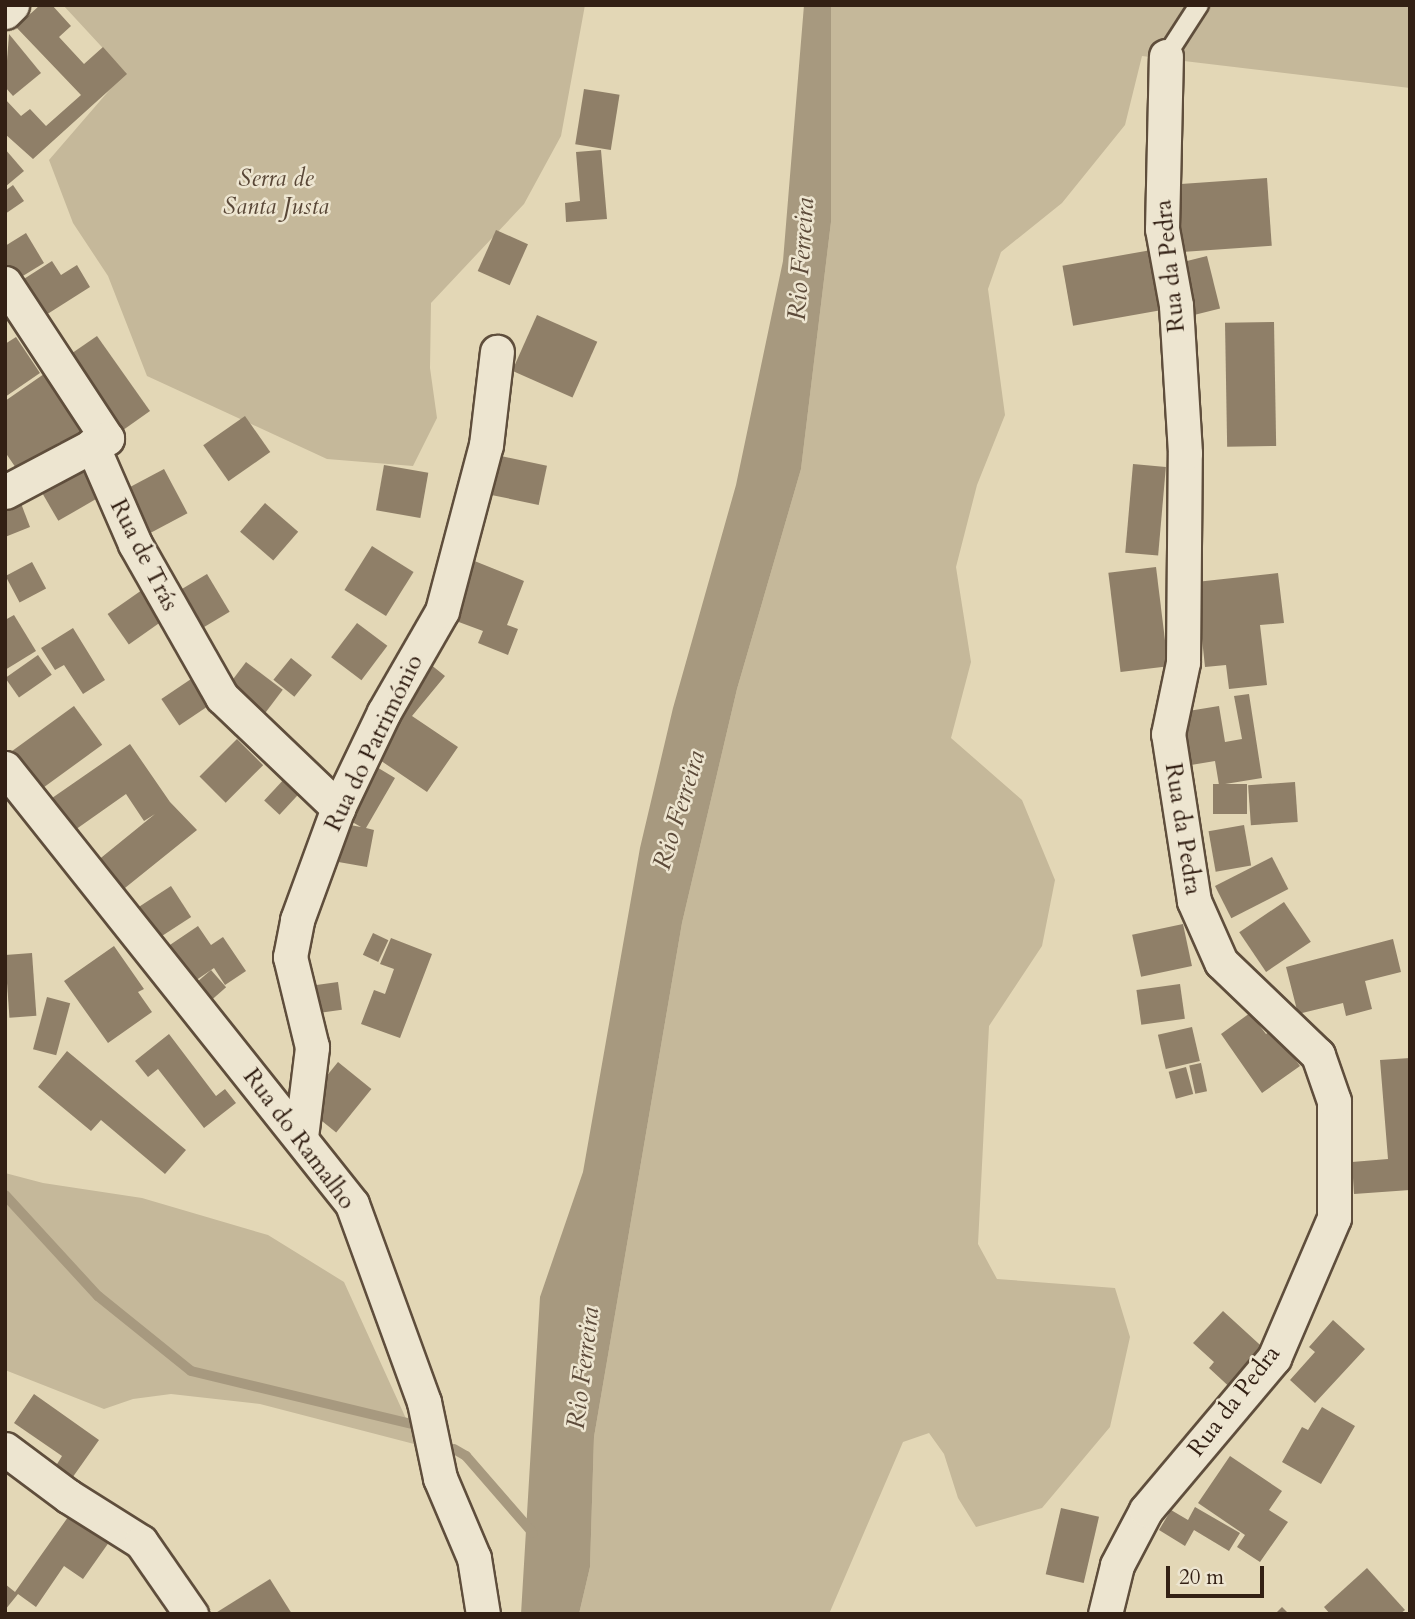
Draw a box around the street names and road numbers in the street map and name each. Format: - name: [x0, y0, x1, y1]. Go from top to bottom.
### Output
- street label: Rua da Pedra: [1149, 198, 1191, 334]
- street label: Rua de Trás: [104, 494, 184, 616]
- street label: Rua do Património: [319, 650, 429, 836]
- street label: Rua da Pedra: [1158, 761, 1208, 897]
- street label: Rua do Ramalho: [237, 1063, 361, 1215]
- street label: Rua da Pedra: [1182, 1340, 1286, 1462]

